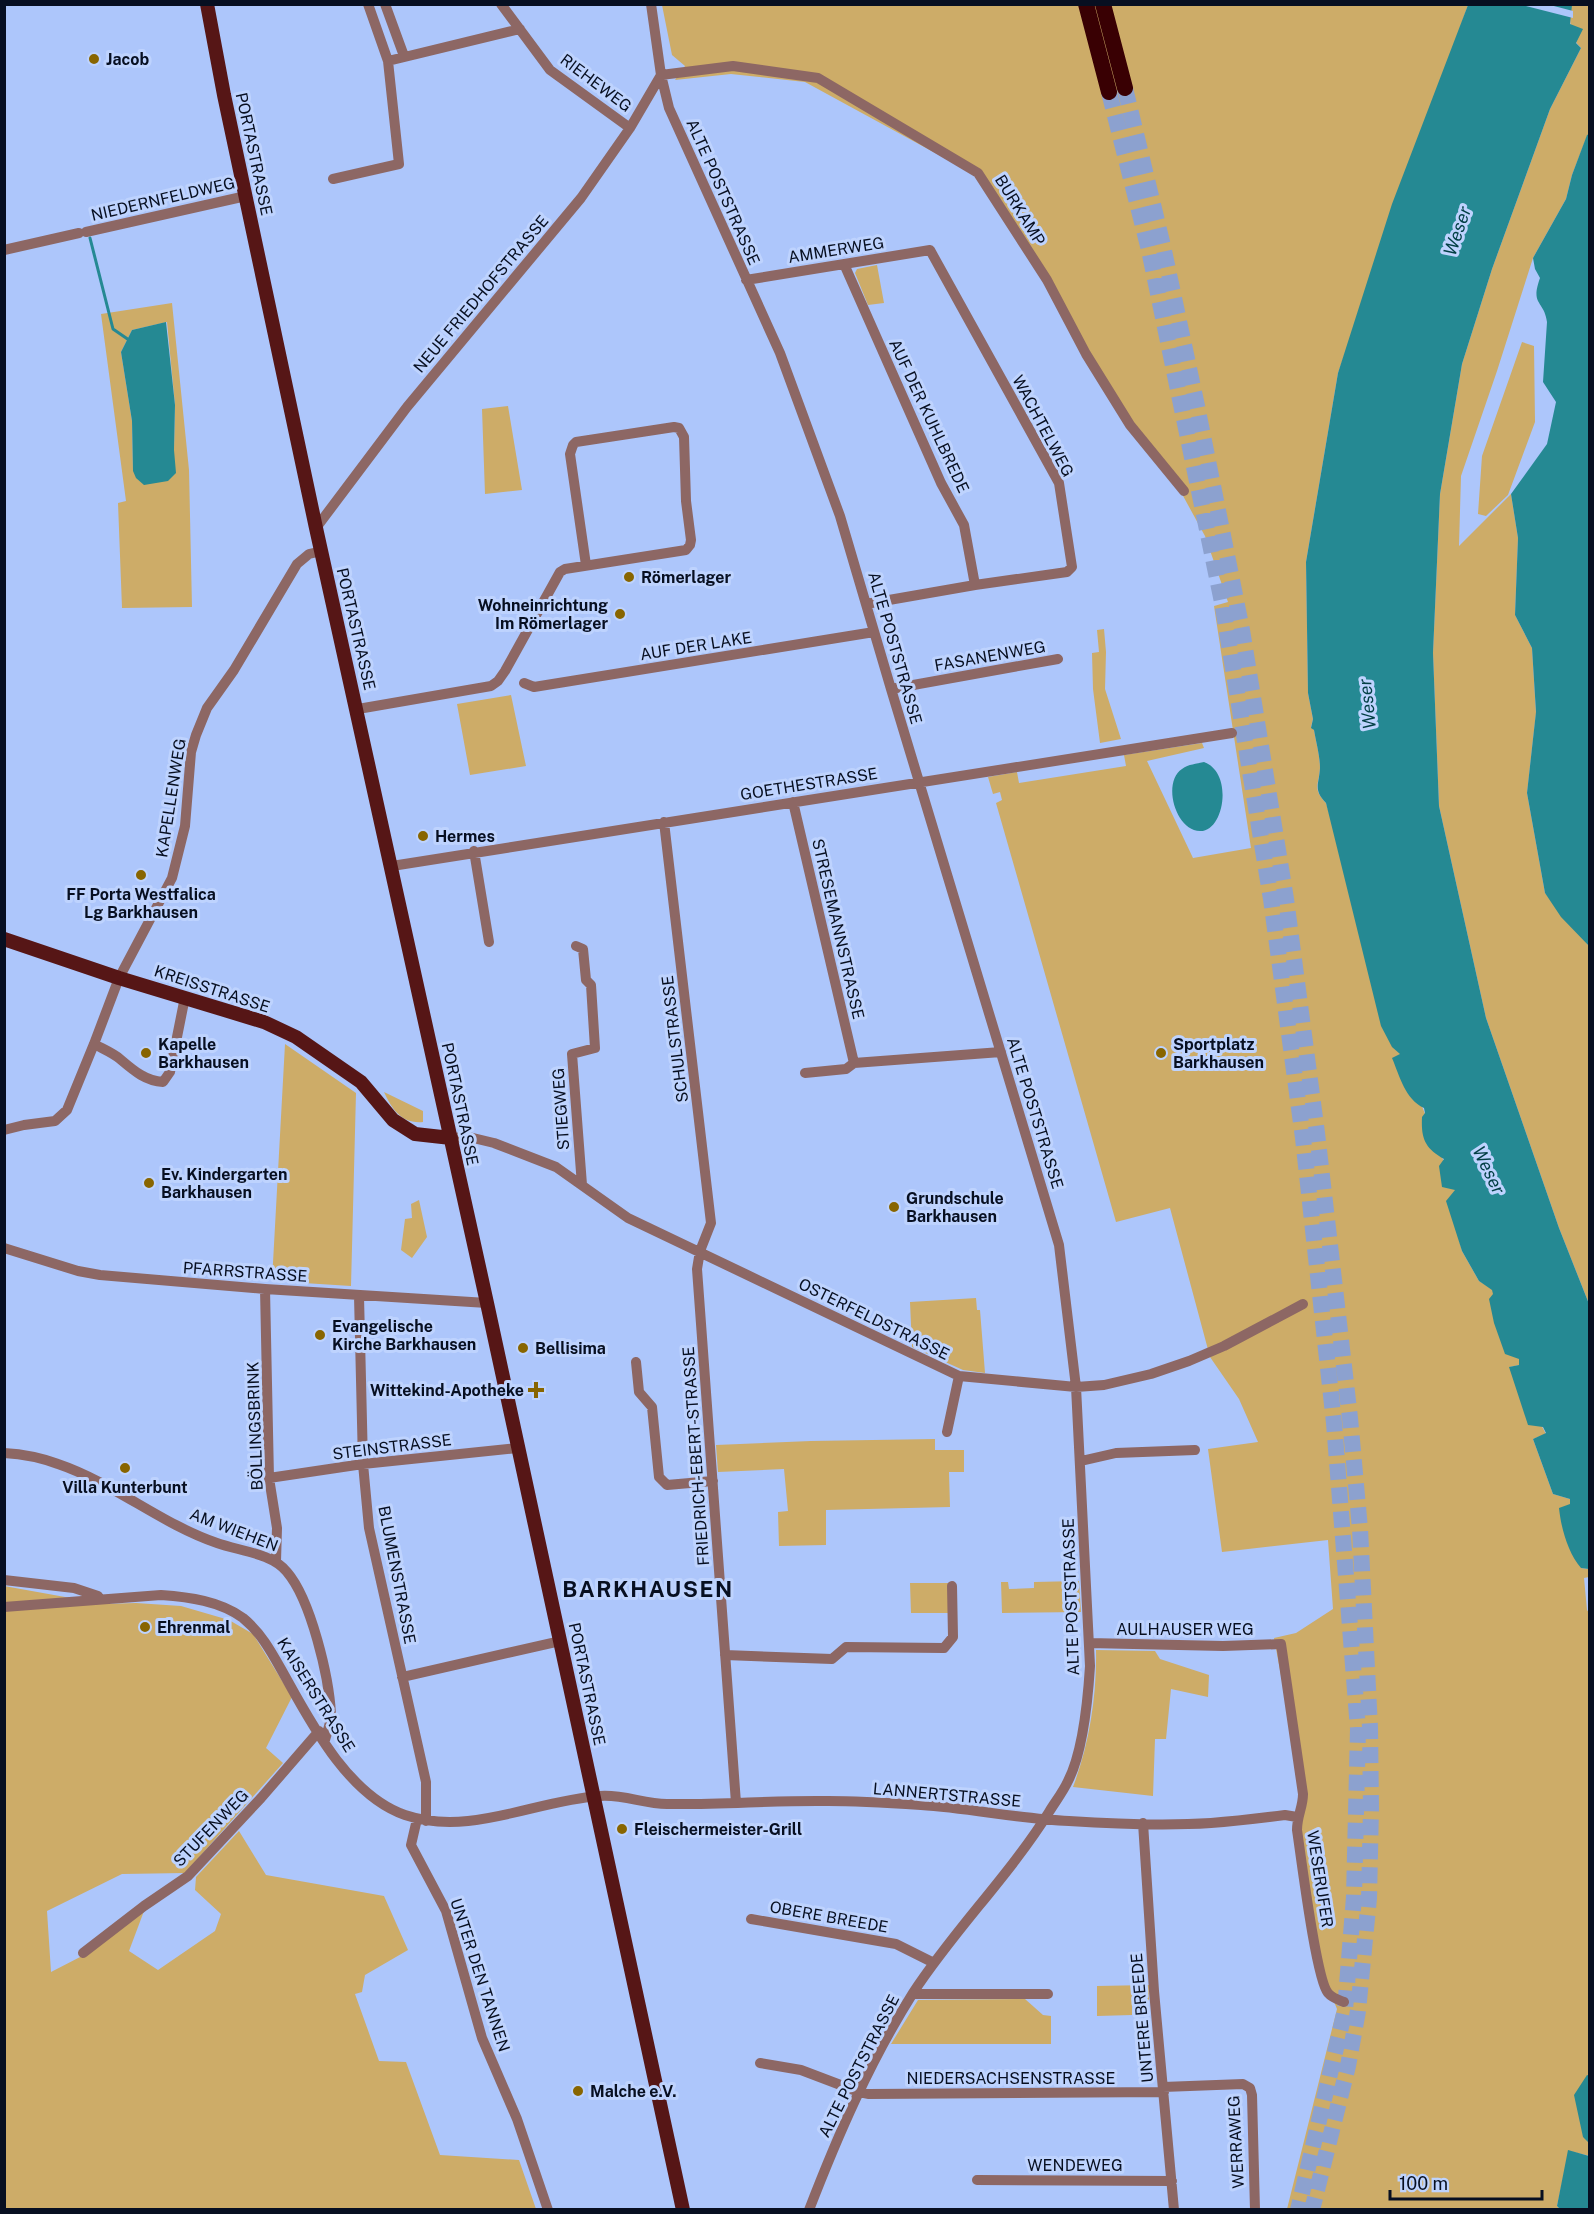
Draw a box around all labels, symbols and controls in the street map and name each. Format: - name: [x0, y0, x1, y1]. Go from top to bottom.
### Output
- place label: Jacob: [106, 50, 149, 69]
- street label: RIEHEWEG: [557, 50, 635, 116]
- marker: Jacob: [87, 52, 101, 66]
- street label: PORTASTRASSE: [232, 91, 276, 217]
- street label: ALTE POSTSTRASSE: [682, 116, 764, 268]
- street label: BURKAMP: [991, 171, 1049, 249]
- street label: NIEDERNFELDWEG: [89, 173, 237, 225]
- water label: Weser: [1439, 203, 1475, 258]
- street label: NEUE FRIEDHOFSTRASSE: [410, 211, 552, 377]
- street label: AMMERWEG: [787, 233, 885, 267]
- street label: AUF DER KUHLBREDE: [885, 336, 973, 496]
- street label: WACHTELWEG: [1008, 372, 1078, 480]
- street label: PORTASTRASSE: [333, 566, 379, 692]
- place label: Römerlager: [641, 568, 732, 587]
- marker: Römerlager: [622, 570, 636, 584]
- street label: ALTE POSTSTRASSE: [864, 570, 926, 726]
- place label: Wohneinrichtung Im Römerlager: [478, 596, 608, 633]
- marker: Wohneinrichtung Im Römerlager: [613, 607, 627, 621]
- street label: AUF DER LAKE: [639, 628, 753, 664]
- street label: FASANENWEG: [933, 637, 1047, 675]
- water label: Weser: [1354, 678, 1380, 730]
- street label: KAPELLENWEG: [152, 737, 190, 859]
- street label: GOETHESTRASSE: [739, 764, 879, 804]
- place label: Hermes: [435, 827, 495, 846]
- marker: Hermes: [416, 829, 430, 843]
- street label: STRESEMANNSTRASSE: [808, 837, 868, 1021]
- marker: FF Porta Westfalica Lg Barkhausen: [134, 868, 148, 882]
- place label: FF Porta Westfalica Lg Barkhausen: [66, 885, 216, 922]
- street label: KREISSTRASSE: [152, 961, 272, 1017]
- street label: SCHULSTRASSE: [658, 974, 692, 1104]
- place label: Kapelle Barkhausen: [158, 1035, 249, 1072]
- street label: ALTE POSTSTRASSE: [1003, 1035, 1067, 1191]
- place label: Sportplatz Barkhausen: [1173, 1035, 1264, 1072]
- street label: PORTASTRASSE: [438, 1041, 482, 1167]
- marker: Kapelle Barkhausen: [139, 1046, 153, 1060]
- marker: Sportplatz Barkhausen: [1154, 1046, 1168, 1060]
- street label: STIEGWEG: [549, 1067, 573, 1151]
- water label: Weser: [1468, 1143, 1510, 1198]
- place label: Ev. Kindergarten Barkhausen: [161, 1165, 288, 1202]
- marker: Ev. Kindergarten Barkhausen: [142, 1176, 156, 1190]
- place label: Grundschule Barkhausen: [906, 1189, 1004, 1226]
- marker: Grundschule Barkhausen: [887, 1200, 901, 1214]
- street label: PFARRSTRASSE: [182, 1258, 308, 1286]
- street label: OSTERFELDSTRASSE: [795, 1274, 953, 1364]
- place label: Evangelische Kirche Barkhausen: [332, 1317, 476, 1354]
- marker: Evangelische Kirche Barkhausen: [313, 1328, 327, 1342]
- place label: Bellisima: [535, 1339, 606, 1358]
- marker: Bellisima: [516, 1341, 530, 1355]
- street label: FRIEDRICH-EBERT-STRASSE: [679, 1346, 713, 1566]
- street label: BÖLLINGSBRINK: [242, 1361, 267, 1491]
- place label: Wittekind-Apotheke: [370, 1381, 524, 1400]
- marker: Wittekind-Apotheke: [529, 1383, 543, 1397]
- street label: STEINSTRASSE: [331, 1430, 453, 1464]
- marker: Villa Kunterbunt: [118, 1461, 132, 1475]
- place label: Villa Kunterbunt: [62, 1478, 188, 1497]
- street label: AM WIEHEN: [187, 1504, 281, 1556]
- street label: BLUMENSTRASSE: [374, 1504, 420, 1646]
- street label: ALTE POSTSTRASSE: [1059, 1518, 1083, 1676]
- district label: BARKHAUSEN: [562, 1576, 734, 1602]
- place label: Ehrenmal: [157, 1618, 230, 1637]
- marker: Ehrenmal: [138, 1620, 152, 1634]
- street label: AULHAUSER WEG: [1116, 1620, 1254, 1639]
- street label: PORTASTRASSE: [565, 1621, 609, 1747]
- street label: KAISERSTRASSE: [273, 1634, 359, 1756]
- street label: LANNERTSTRASSE: [872, 1779, 1022, 1811]
- street label: STUFENWEG: [170, 1786, 252, 1870]
- place label: Fleischermeister-Grill: [634, 1820, 802, 1839]
- marker: Fleischermeister-Grill: [615, 1822, 629, 1836]
- street label: WESERUFER: [1303, 1829, 1337, 1929]
- street label: UNTER DEN TANNEN: [446, 1896, 514, 2054]
- street label: OBERE BREEDE: [768, 1897, 890, 1937]
- street label: UNTERE BREEDE: [1127, 1952, 1157, 2084]
- street label: ALTE POSTSTRASSE: [815, 1991, 903, 2141]
- street label: NIEDERSACHSENSTRASSE: [907, 2069, 1115, 2088]
- place label: Malche e.V.: [590, 2082, 677, 2101]
- marker: Malche e.V.: [571, 2084, 585, 2098]
- street label: WERRAWEG: [1224, 2095, 1248, 2189]
- street label: WENDEWEG: [1027, 2156, 1123, 2175]
- scale bar: [1390, 2163, 1542, 2201]
- text: 100 m: [1399, 2173, 1448, 2194]

